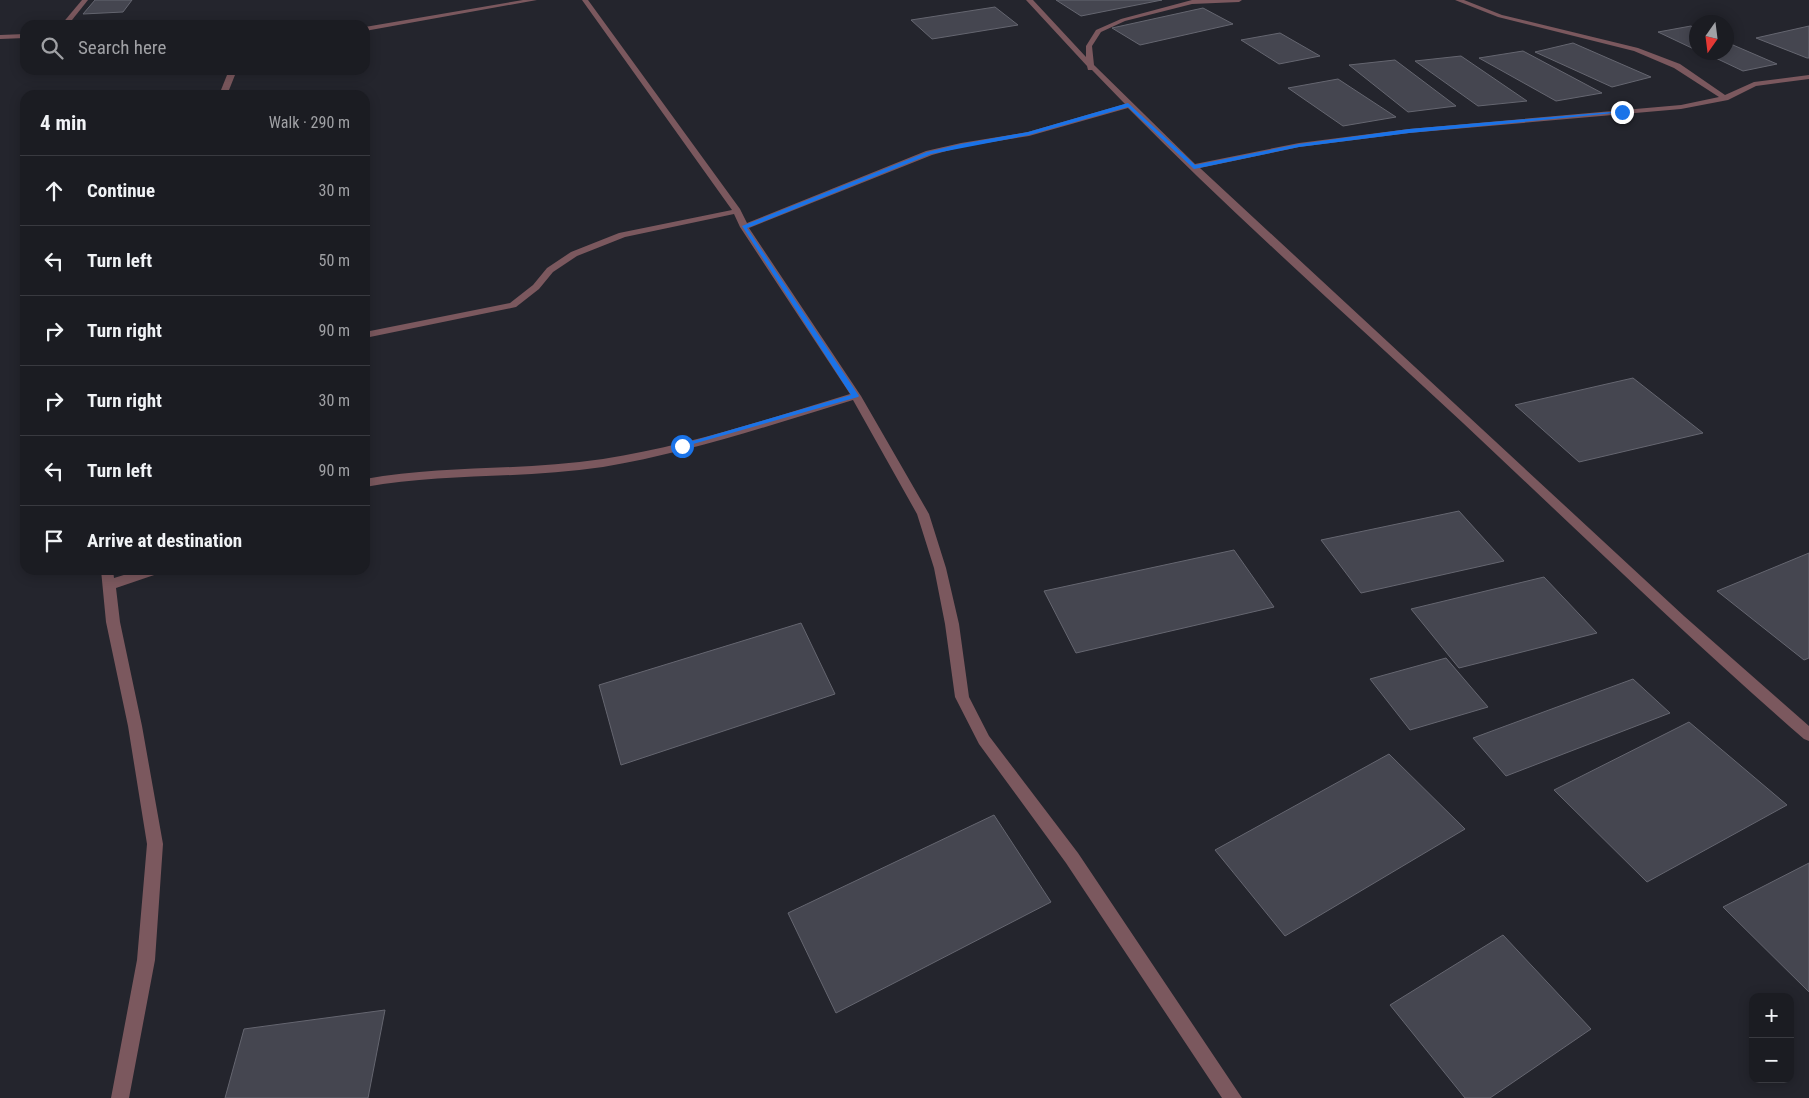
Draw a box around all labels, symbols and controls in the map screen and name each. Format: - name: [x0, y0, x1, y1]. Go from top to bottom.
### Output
- north arrow: [1689, 15, 1734, 60]
- search box: [20, 20, 370, 75]
- icon: search: [38, 34, 66, 62]
- text: Search here: [78, 36, 166, 59]
- route end: [1611, 101, 1634, 124]
- text: 4 min: [40, 111, 87, 135]
- text: Walk · 290 m: [269, 113, 350, 132]
- icon: ahead: [40, 177, 68, 205]
- text: Continue: [87, 179, 155, 202]
- text: 30 m: [318, 181, 350, 200]
- icon: left: [40, 247, 68, 275]
- text: Turn left: [87, 249, 152, 272]
- text: 50 m: [318, 251, 350, 270]
- icon: right: [40, 317, 68, 345]
- text: Turn right: [87, 319, 162, 342]
- text: 90 m: [318, 321, 350, 340]
- icon: right: [40, 387, 68, 415]
- text: Turn right: [87, 389, 162, 412]
- text: 30 m: [318, 391, 350, 410]
- route start: [671, 435, 694, 458]
- icon: left: [40, 457, 68, 485]
- text: Turn left: [87, 459, 152, 482]
- text: 90 m: [318, 461, 350, 480]
- icon: arrive: [40, 527, 68, 555]
- text: Arrive at destination: [87, 529, 242, 552]
- map controls: [1749, 993, 1794, 1083]
- button: +: [1749, 993, 1794, 1038]
- button: −: [1749, 1038, 1794, 1083]

